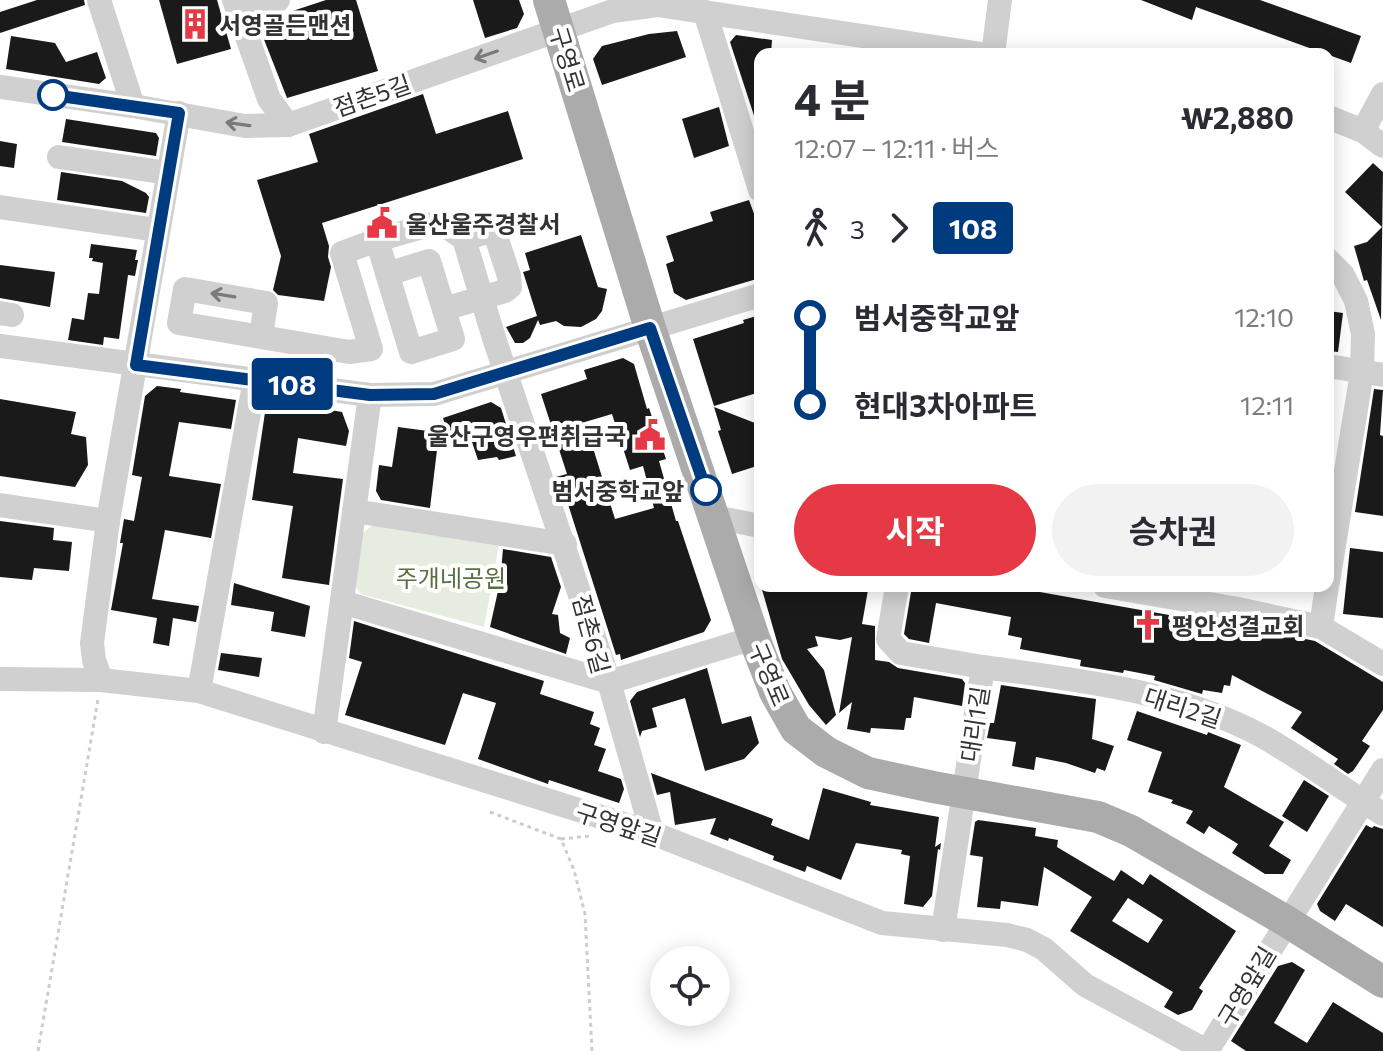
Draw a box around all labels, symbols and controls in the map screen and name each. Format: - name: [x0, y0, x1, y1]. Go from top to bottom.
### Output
- building icon: 서영골든맨션: [178, 7, 212, 41]
- place label: 서영골든맨션: [219, 10, 351, 39]
- street label: 구영로: [544, 23, 592, 95]
- one-way arrow: [474, 49, 499, 64]
- street label: 점촌5길: [329, 68, 415, 122]
- text: 4 분: [794, 71, 870, 125]
- unlabelled marker: [38, 80, 68, 110]
- text: ₩2,880: [1181, 98, 1294, 135]
- one-way arrow: [226, 116, 251, 131]
- text: 12:07 – 12:11 · 버스: [794, 132, 999, 163]
- public building icon: 울산울주경찰서: [365, 206, 399, 240]
- icon: walk: [794, 206, 838, 250]
- icon: forward: [877, 206, 921, 250]
- place label: 울산울주경찰서: [406, 209, 561, 238]
- text: 108: [949, 211, 997, 245]
- text: 3: [850, 213, 865, 244]
- one-way arrow: [210, 287, 236, 302]
- text: 범서중학교앞: [854, 298, 1020, 335]
- text: 12:10: [1234, 301, 1294, 332]
- line badge: 108: [246, 358, 338, 410]
- text: 108: [268, 367, 316, 401]
- text: 현대3차아파트: [854, 386, 1037, 423]
- text: 12:11: [1240, 389, 1294, 420]
- public building icon: 울산구영우편취급국: [633, 418, 667, 452]
- place label: 울산구영우편취급국: [427, 421, 626, 450]
- marker: 범서중학교앞: [691, 475, 721, 505]
- place label: 범서중학교앞: [552, 476, 684, 505]
- button: 시작: [794, 484, 1036, 576]
- button: 승차권: [1052, 484, 1294, 576]
- park label: 주개네공원: [396, 563, 506, 592]
- street label: 점촌6길: [568, 591, 616, 677]
- church icon: 평안성결교회: [1131, 608, 1165, 642]
- place label: 평안성결교회: [1172, 611, 1304, 640]
- street label: 구영로: [744, 638, 796, 710]
- street label: 대리2길: [1141, 681, 1225, 733]
- street label: 대리1길: [954, 684, 994, 764]
- street label: 구영앞길: [573, 797, 665, 851]
- street label: 구영앞길: [1211, 941, 1281, 1031]
- map controls: [650, 946, 730, 1026]
- button: locate: [650, 946, 730, 1026]

